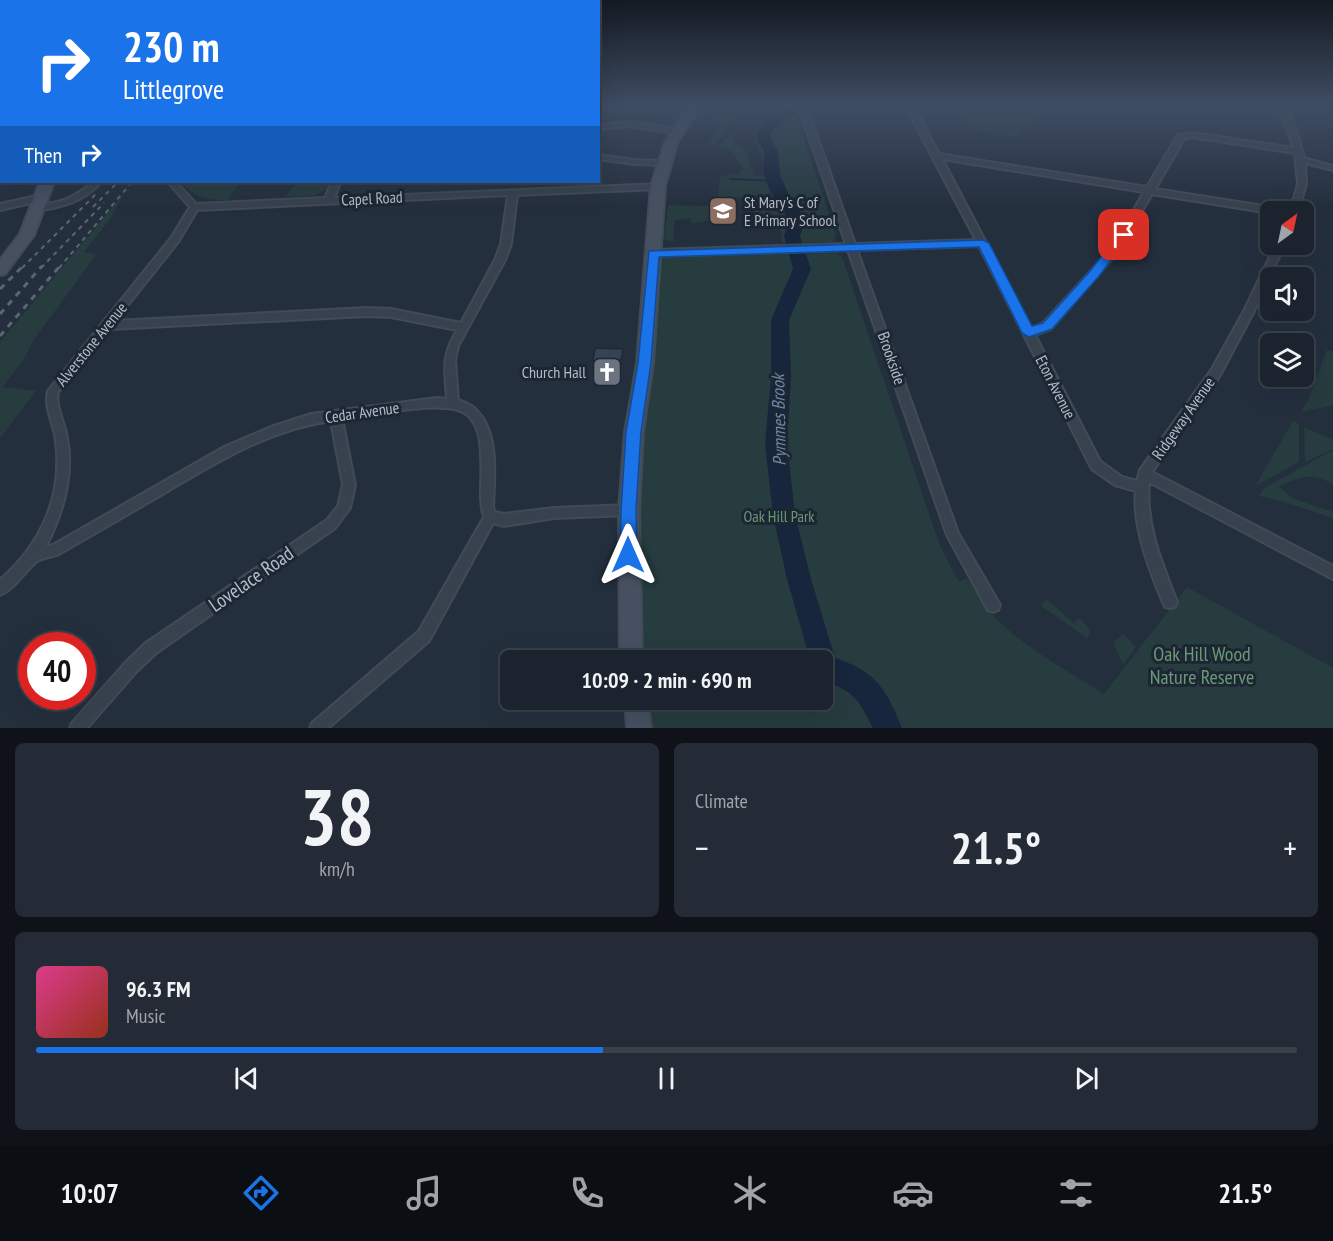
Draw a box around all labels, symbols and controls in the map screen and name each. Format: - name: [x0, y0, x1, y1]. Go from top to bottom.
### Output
- text: 230 m: [123, 19, 220, 74]
- icon: right: [24, 24, 102, 102]
- text: Littlegrove: [123, 72, 224, 106]
- icon: right: [74, 138, 107, 171]
- text: Then: [24, 141, 62, 169]
- street label: Capel Road: [341, 186, 403, 210]
- place label: St Mary's C of E Primary School: [744, 192, 836, 230]
- school or university icon: St Mary's C of E Primary School: [707, 195, 739, 227]
- north arrow: [1260, 201, 1314, 255]
- map controls: [1260, 201, 1314, 387]
- pin: [1098, 209, 1149, 260]
- icon: arrive: [1107, 218, 1140, 251]
- button: sound: [1260, 267, 1314, 321]
- street label: Alverstone Avenue: [51, 298, 131, 390]
- street label: Brookside: [874, 329, 910, 387]
- button: layers: [1260, 333, 1314, 387]
- street label: Eton Avenue: [1032, 352, 1080, 422]
- church icon: Church Hall: [591, 356, 623, 388]
- place label: Church Hall: [522, 362, 586, 382]
- water label: Pymmes Brook: [766, 372, 791, 466]
- street label: Ridgeway Avenue: [1147, 373, 1219, 463]
- street label: Cedar Avenue: [324, 397, 400, 427]
- park label: Oak Hill Park: [743, 506, 815, 526]
- position arrow: [596, 523, 660, 587]
- street label: Lovelace Road: [203, 540, 299, 618]
- speed limit sign: 40: [18, 632, 96, 710]
- park label: Oak Hill Wood Nature Reserve: [1150, 641, 1254, 690]
- text: 10:09 · 2 min · 690 m: [581, 666, 752, 694]
- text: 38: [300, 766, 374, 867]
- text: Climate: [695, 788, 748, 814]
- text: 21.5°: [951, 818, 1041, 876]
- text: −: [695, 826, 709, 869]
- text: +: [1283, 826, 1297, 869]
- text: km/h: [319, 856, 355, 882]
- text: 96.3 FM: [126, 975, 191, 1003]
- text: Music: [126, 1003, 166, 1029]
- icon: previous: [230, 1062, 263, 1095]
- icon: pause: [650, 1062, 683, 1095]
- icon: next: [1070, 1062, 1103, 1095]
- icon: directions: [240, 1172, 282, 1214]
- icon: music: [403, 1172, 445, 1214]
- icon: phone: [566, 1172, 608, 1214]
- icon: climate: [729, 1172, 771, 1214]
- icon: car: [892, 1172, 934, 1214]
- icon: filters: [1055, 1172, 1097, 1214]
- text: 10:07: [61, 1176, 119, 1210]
- text: 21.5°: [1218, 1176, 1272, 1210]

